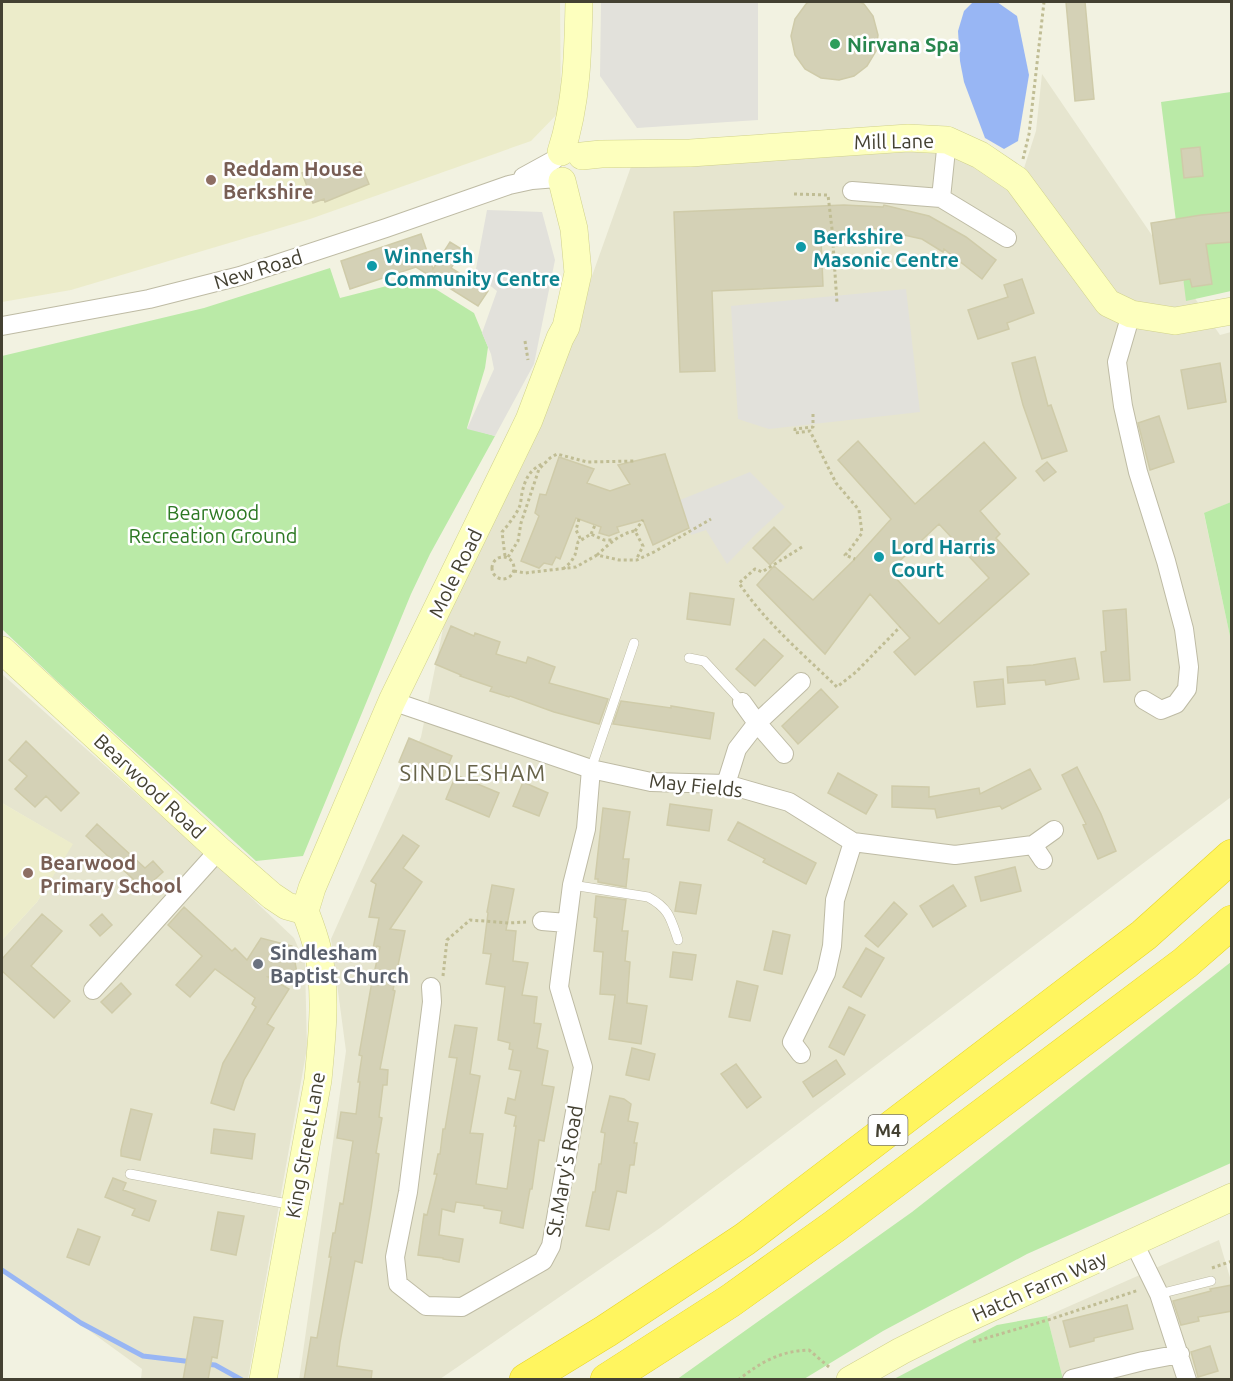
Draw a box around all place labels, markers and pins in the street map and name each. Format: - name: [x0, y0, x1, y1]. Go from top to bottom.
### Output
- place label: Nirvana Spa: [847, 33, 959, 56]
- marker: Nirvana Spa: [828, 37, 842, 51]
- place label: Reddam House Berkshire: [223, 157, 363, 203]
- marker: Reddam House Berkshire: [204, 173, 218, 187]
- place label: Berkshire Masonic Centre: [813, 225, 959, 271]
- marker: Berkshire Masonic Centre: [794, 240, 808, 254]
- place label: Winnersh Community Centre: [384, 244, 560, 290]
- marker: Winnersh Community Centre: [365, 259, 379, 273]
- place label: Lord Harris Court: [891, 535, 996, 581]
- marker: Lord Harris Court: [872, 550, 886, 564]
- place label: Bearwood Primary School: [40, 851, 182, 897]
- marker: Bearwood Primary School: [21, 866, 35, 880]
- place label: Sindlesham Baptist Church: [270, 941, 409, 987]
- marker: Sindlesham Baptist Church: [251, 957, 265, 971]

